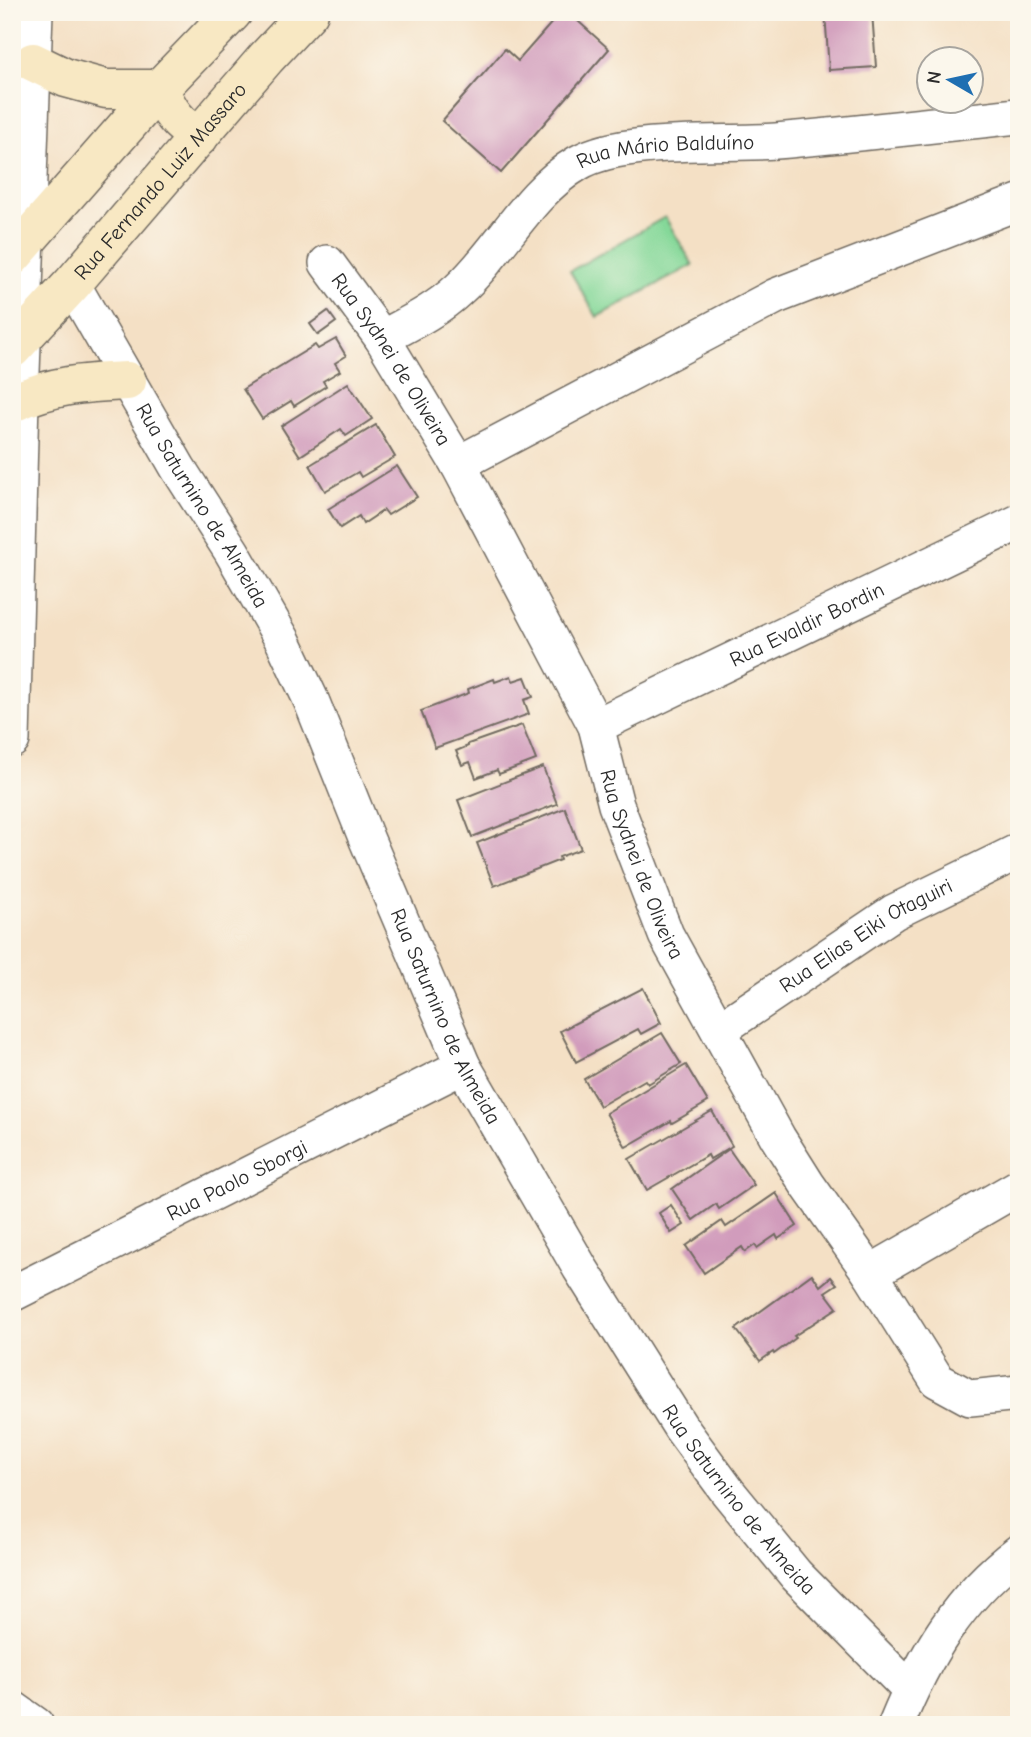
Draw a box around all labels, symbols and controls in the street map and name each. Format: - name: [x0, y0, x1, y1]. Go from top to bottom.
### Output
- north arrow: [916, 46, 986, 116]
- text: N: [922, 70, 946, 85]
- street label: Rua Fernando Luiz Massaro: [69, 78, 251, 285]
- street label: Rua Mário Balduíno: [572, 130, 754, 174]
- street label: Rua Sydnei de Oliveira: [327, 268, 456, 450]
- street label: Rua Saturnino de Almeida: [131, 399, 273, 612]
- street label: Rua Evaldir Bordin: [726, 577, 888, 672]
- street label: Rua Sydnei de Oliveira: [595, 767, 689, 963]
- street label: Rua Elias Eiki Otaguiri: [775, 873, 956, 998]
- street label: Rua Saturnino de Almeida: [386, 905, 506, 1128]
- street label: Rua Paolo Sborgi: [163, 1135, 311, 1226]
- street label: Rua Saturnino de Almeida: [657, 1400, 821, 1600]

